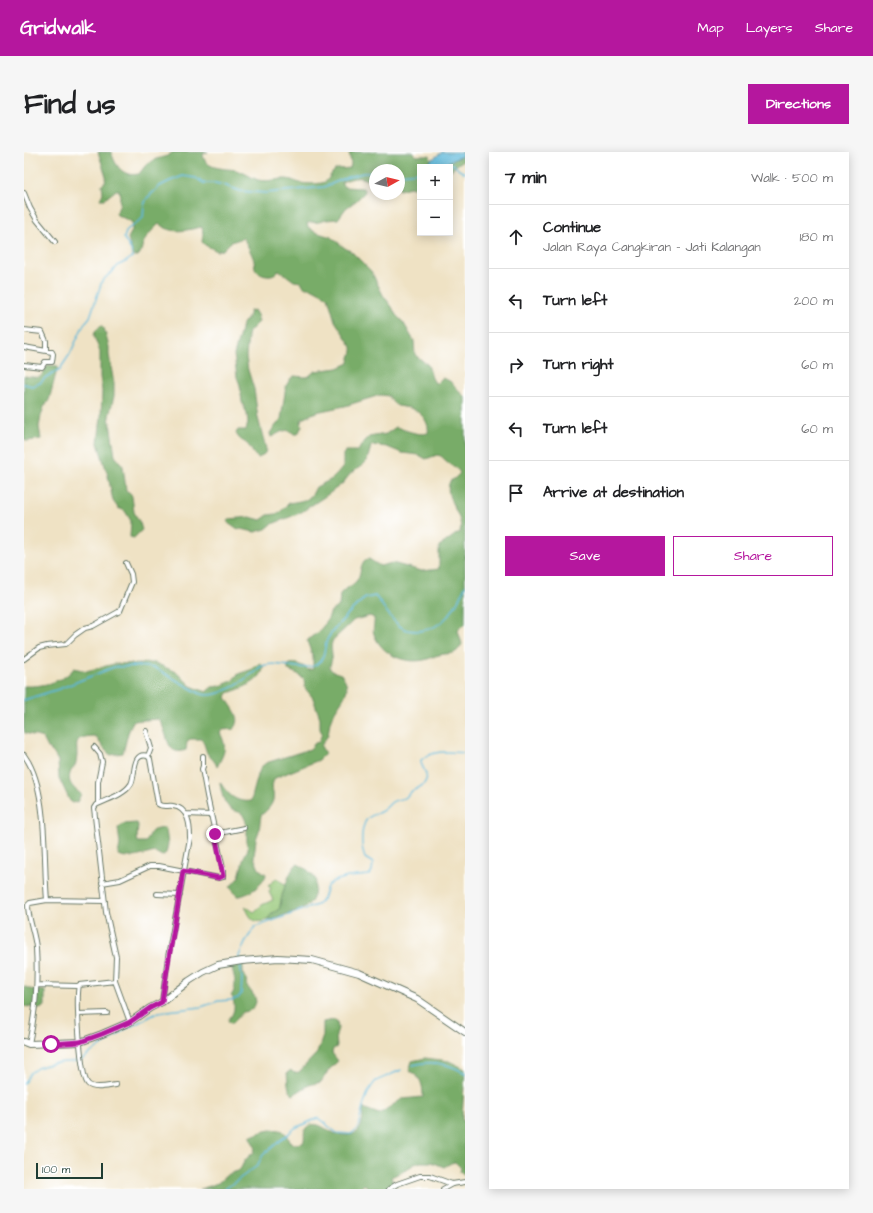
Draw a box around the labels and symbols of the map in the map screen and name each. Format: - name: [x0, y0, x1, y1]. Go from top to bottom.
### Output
- north arrow: [369, 164, 405, 200]
- route end: [206, 825, 224, 843]
- route start: [42, 1035, 60, 1053]
- scale bar: [36, 1161, 103, 1180]

